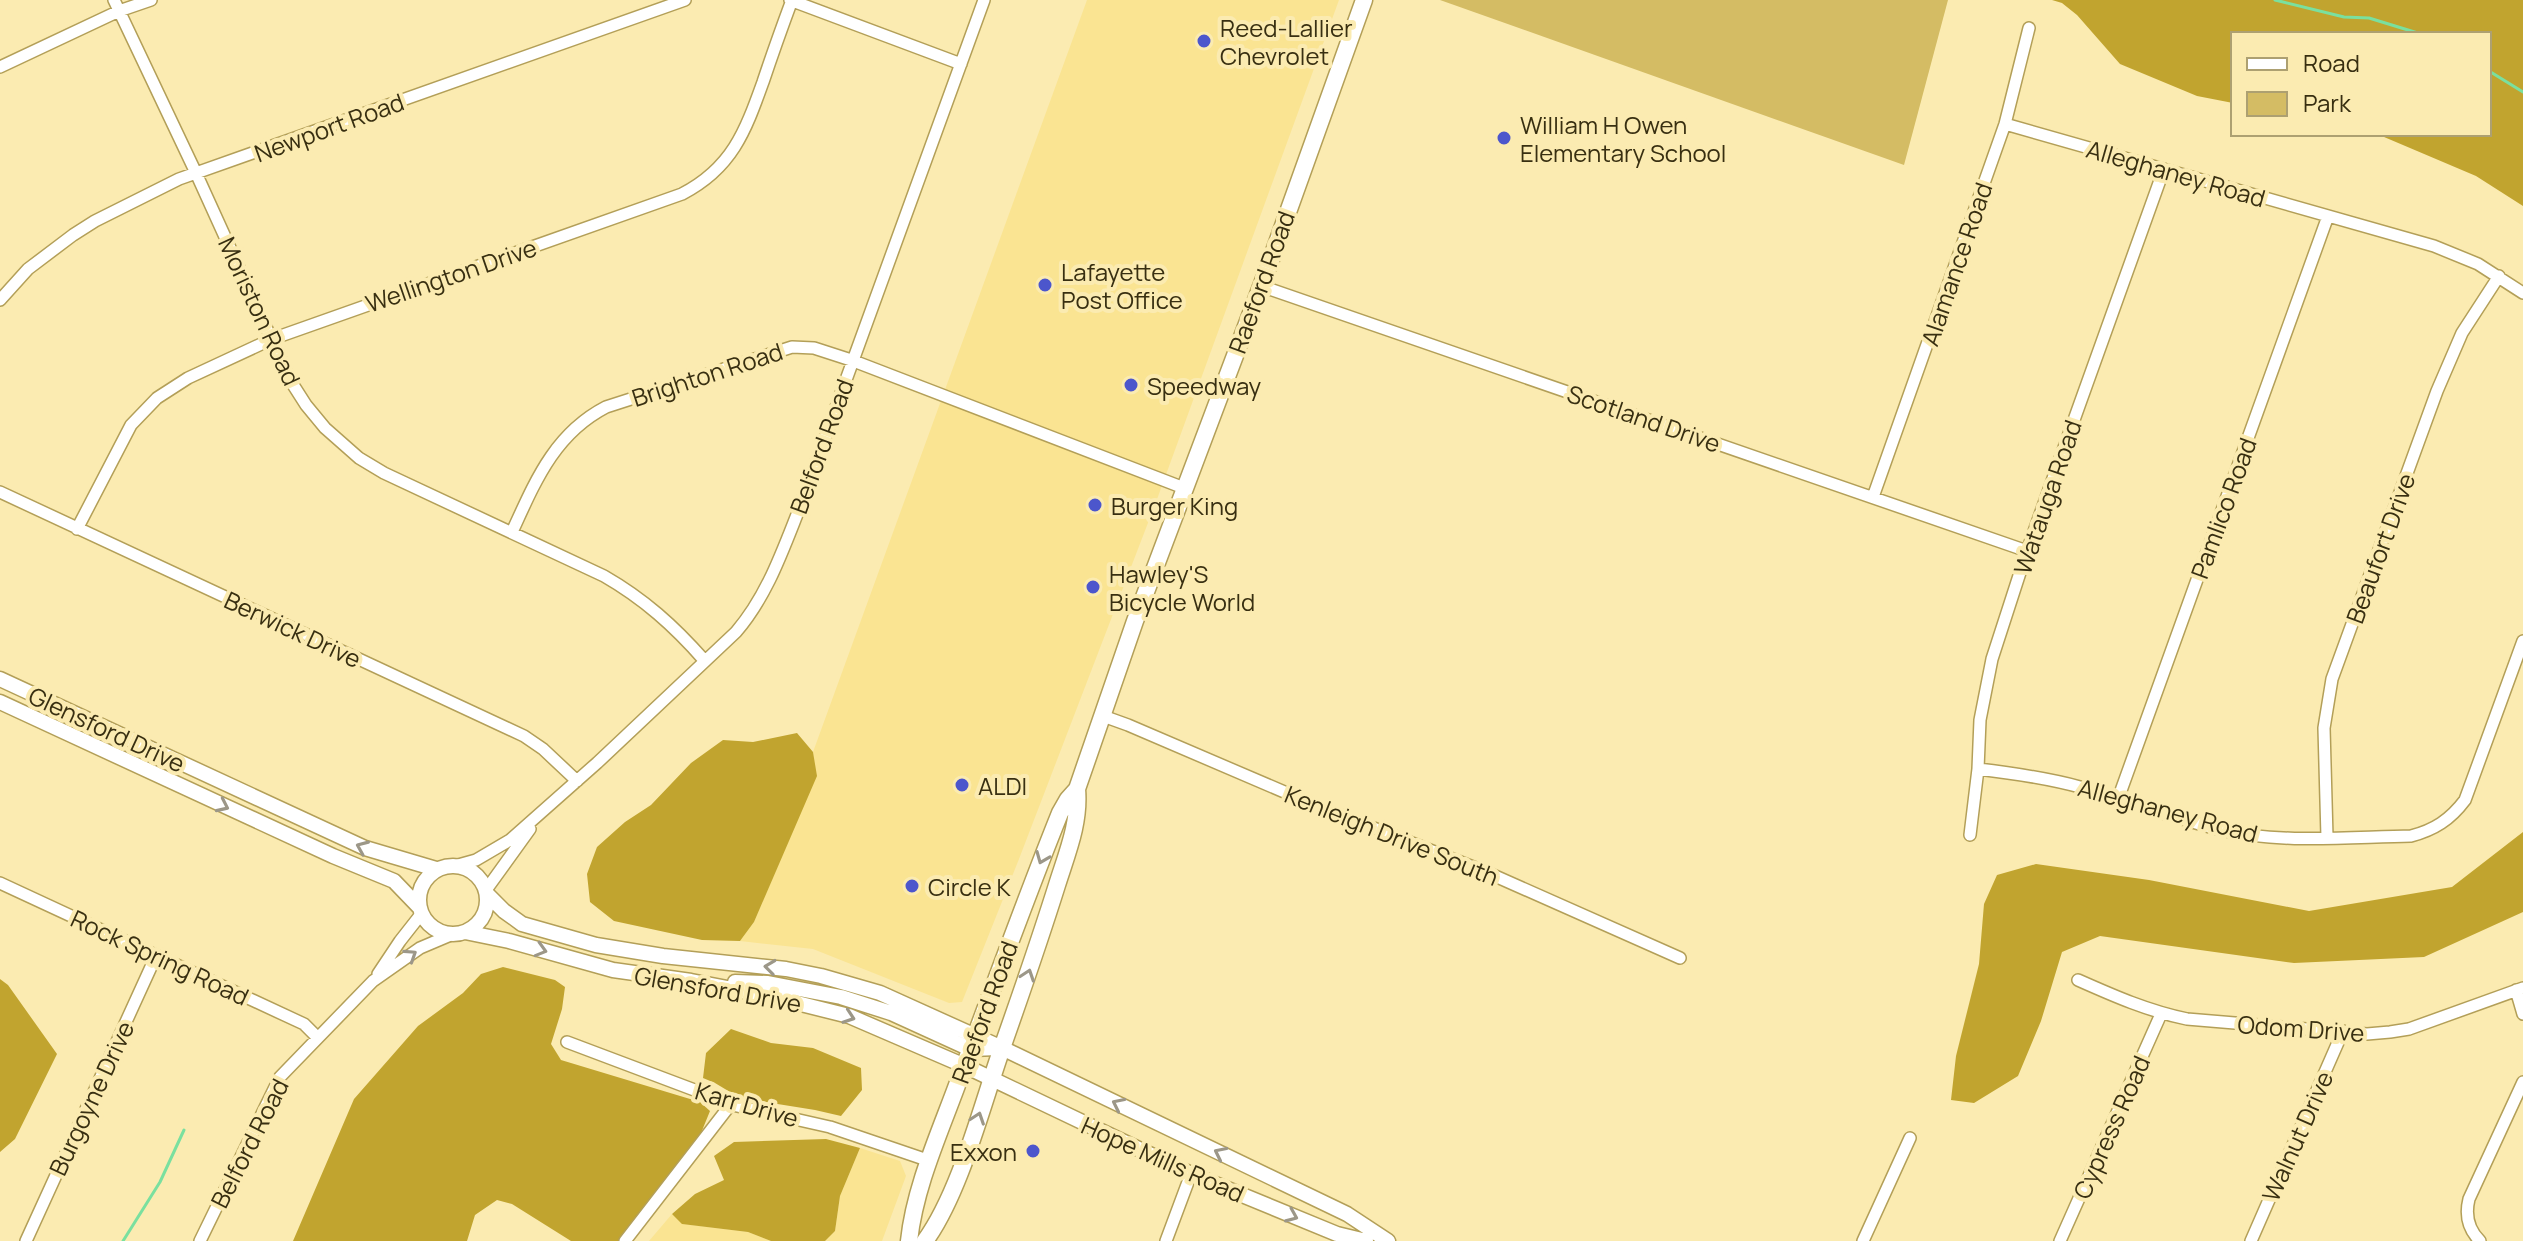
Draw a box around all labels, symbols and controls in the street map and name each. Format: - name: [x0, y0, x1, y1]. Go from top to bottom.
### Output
- place label: Reed-Lallier Chevrolet: [1220, 11, 1353, 72]
- marker: Reed-Lallier Chevrolet: [1195, 32, 1213, 50]
- legend: [2231, 32, 2491, 136]
- text: Road: [2303, 46, 2360, 79]
- street label: Newport Road: [250, 85, 408, 169]
- text: Park: [2303, 86, 2352, 119]
- place label: William H Owen Elementary School: [1520, 108, 1726, 169]
- marker: William H Owen Elementary School: [1495, 129, 1513, 147]
- street label: Alleghaney Road: [2083, 132, 2269, 214]
- street label: Alamance Road: [1913, 178, 1999, 350]
- street label: Raeford Road: [1220, 206, 1302, 358]
- street label: Wellington Drive: [361, 230, 541, 320]
- street label: Moriston Road: [211, 231, 309, 391]
- place label: Lafayette Post Office: [1061, 255, 1183, 316]
- marker: Lafayette Post Office: [1036, 276, 1054, 294]
- street label: Brighton Road: [627, 334, 787, 414]
- place label: Speedway: [1147, 369, 1262, 402]
- street label: Belford Road: [781, 374, 861, 518]
- marker: Speedway: [1122, 376, 1140, 394]
- street label: Scotland Drive: [1563, 376, 1725, 460]
- street label: Watauga Road: [2005, 415, 2089, 579]
- street label: Pamlico Road: [2182, 433, 2264, 583]
- street label: Beaufort Drive: [2338, 468, 2422, 628]
- place label: Burger King: [1111, 489, 1238, 522]
- marker: Burger King: [1086, 496, 1104, 514]
- place label: Hawley'S Bicycle World: [1109, 557, 1255, 618]
- marker: Hawley'S Bicycle World: [1084, 578, 1102, 596]
- street label: Berwick Drive: [219, 583, 367, 675]
- street label: Glensford Drive: [24, 678, 190, 780]
- place label: ALDI: [978, 769, 1027, 802]
- street label: Alleghaney Road: [2075, 770, 2261, 850]
- marker: ALDI: [953, 776, 971, 794]
- street label: Kenleigh Drive South: [1280, 777, 1504, 893]
- one-way arrow: [215, 796, 229, 812]
- one-way arrow: [356, 840, 370, 856]
- one-way arrow: [1035, 850, 1052, 864]
- place label: Circle K: [928, 870, 1012, 903]
- marker: Circle K: [903, 877, 921, 895]
- street label: Rock Spring Road: [66, 901, 254, 1013]
- street label: Raeford Road: [943, 936, 1025, 1088]
- one-way arrow: [533, 941, 547, 957]
- one-way arrow: [402, 949, 417, 964]
- street label: Glensford Drive: [632, 958, 804, 1020]
- one-way arrow: [763, 959, 777, 976]
- one-way arrow: [1019, 969, 1035, 983]
- one-way arrow: [841, 1007, 855, 1023]
- street label: Odom Drive: [2236, 1007, 2366, 1049]
- street label: Burgoyne Drive: [41, 1015, 141, 1181]
- street label: Cypress Road: [2065, 1050, 2157, 1204]
- street label: Walnut Drive: [2254, 1066, 2340, 1206]
- street label: Belford Road: [202, 1073, 296, 1213]
- street label: Karr Drive: [692, 1074, 802, 1134]
- one-way arrow: [1111, 1098, 1126, 1114]
- street label: Hope Mills Road: [1076, 1108, 1250, 1210]
- one-way arrow: [968, 1111, 985, 1125]
- place label: Exxon: [950, 1135, 1017, 1168]
- marker: Exxon: [1024, 1142, 1042, 1160]
- one-way arrow: [1214, 1147, 1229, 1163]
- one-way arrow: [1284, 1206, 1298, 1222]

